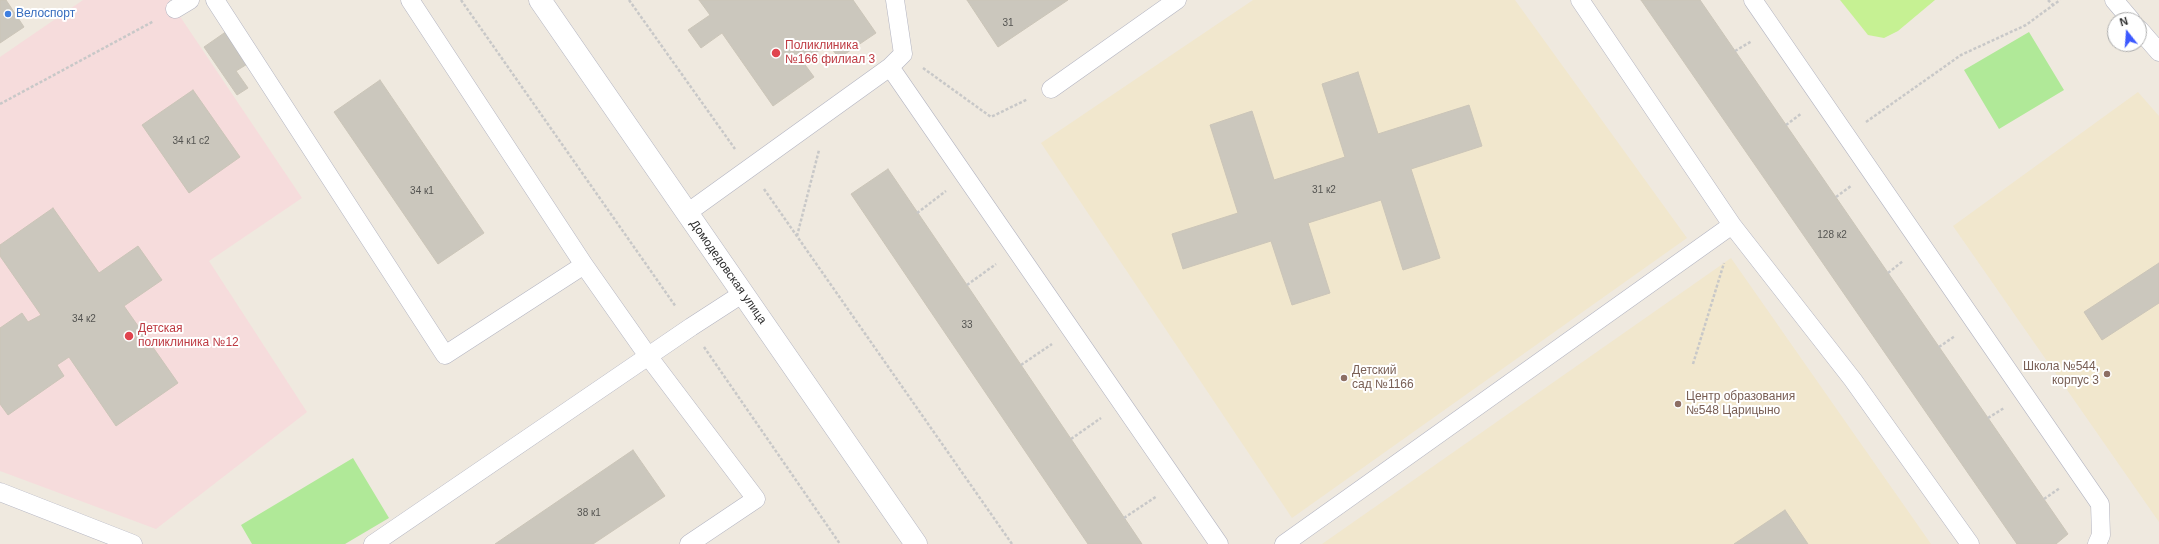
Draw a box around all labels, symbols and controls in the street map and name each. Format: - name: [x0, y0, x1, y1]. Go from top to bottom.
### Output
- place label: Велоспорт: [16, 7, 75, 21]
- marker: Велоспорт: [3, 9, 13, 19]
- north arrow: [2107, 12, 2147, 52]
- text: N: [2118, 15, 2129, 28]
- house number: 31: [1002, 17, 1014, 29]
- place label: Поликлиника №166 филиал 3: [785, 39, 875, 67]
- marker: Поликлиника №166 филиал 3: [770, 47, 782, 59]
- house number: 34 к1 с2: [172, 135, 210, 147]
- house number: 31 к2: [1312, 184, 1336, 196]
- house number: 34 к1: [410, 185, 434, 197]
- street label: Домодедовская улица: [687, 217, 769, 327]
- house number: 128 к2: [1817, 229, 1847, 241]
- house number: 34 к2: [72, 313, 96, 325]
- house number: 33: [961, 319, 973, 331]
- place label: Детская поликлиника №12: [138, 322, 239, 350]
- marker: Детская поликлиника №12: [123, 330, 135, 342]
- place label: Школа №544, корпус 3: [2023, 360, 2099, 388]
- place label: Детский сад №1166: [1352, 364, 1414, 392]
- marker: Школа №544, корпус 3: [2102, 369, 2112, 379]
- marker: Детский сад №1166: [1339, 373, 1349, 383]
- place label: Центр образования №548 Царицыно: [1686, 390, 1795, 418]
- marker: Центр образования №548 Царицыно: [1673, 399, 1683, 409]
- house number: 38 к1: [577, 507, 601, 519]

